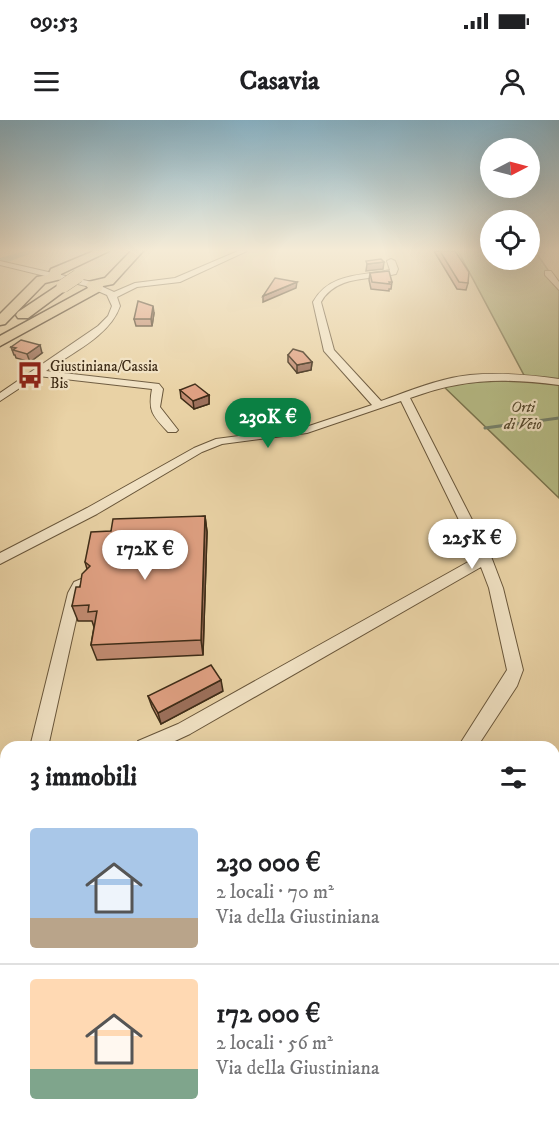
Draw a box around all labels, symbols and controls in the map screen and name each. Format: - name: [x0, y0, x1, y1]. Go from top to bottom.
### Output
- text: 09:53: [30, 8, 78, 35]
- text: Casavia: [239, 64, 320, 98]
- icon: menu: [30, 65, 63, 98]
- icon: person: [496, 65, 529, 98]
- north arrow: [480, 138, 540, 198]
- map controls: [480, 138, 540, 270]
- button: locate: [480, 210, 540, 270]
- place label: Giustiniana/Cassia Bis: [50, 357, 159, 393]
- bus stop icon: Giustiniana/Cassia Bis: [15, 360, 45, 390]
- pin: 230K €: [219, 398, 317, 449]
- park label: Orti di Veio: [503, 398, 542, 434]
- text: 230K €: [239, 405, 297, 430]
- pin: 225K €: [423, 519, 521, 570]
- text: 225K €: [442, 526, 502, 551]
- pin: 172K €: [96, 530, 194, 581]
- text: 172K €: [116, 537, 174, 562]
- text: 3 immobili: [30, 761, 137, 794]
- icon: filters: [497, 761, 530, 794]
- text: 230 000 €: [216, 847, 321, 880]
- icon: home: [78, 852, 150, 924]
- text: 2 locali · 70 m²: [216, 880, 334, 905]
- text: Via della Giustiniana: [216, 905, 380, 930]
- text: 172 000 €: [216, 998, 320, 1031]
- icon: home: [78, 1003, 150, 1075]
- text: 2 locali · 56 m²: [216, 1031, 333, 1056]
- text: Via della Giustiniana: [216, 1056, 380, 1081]

